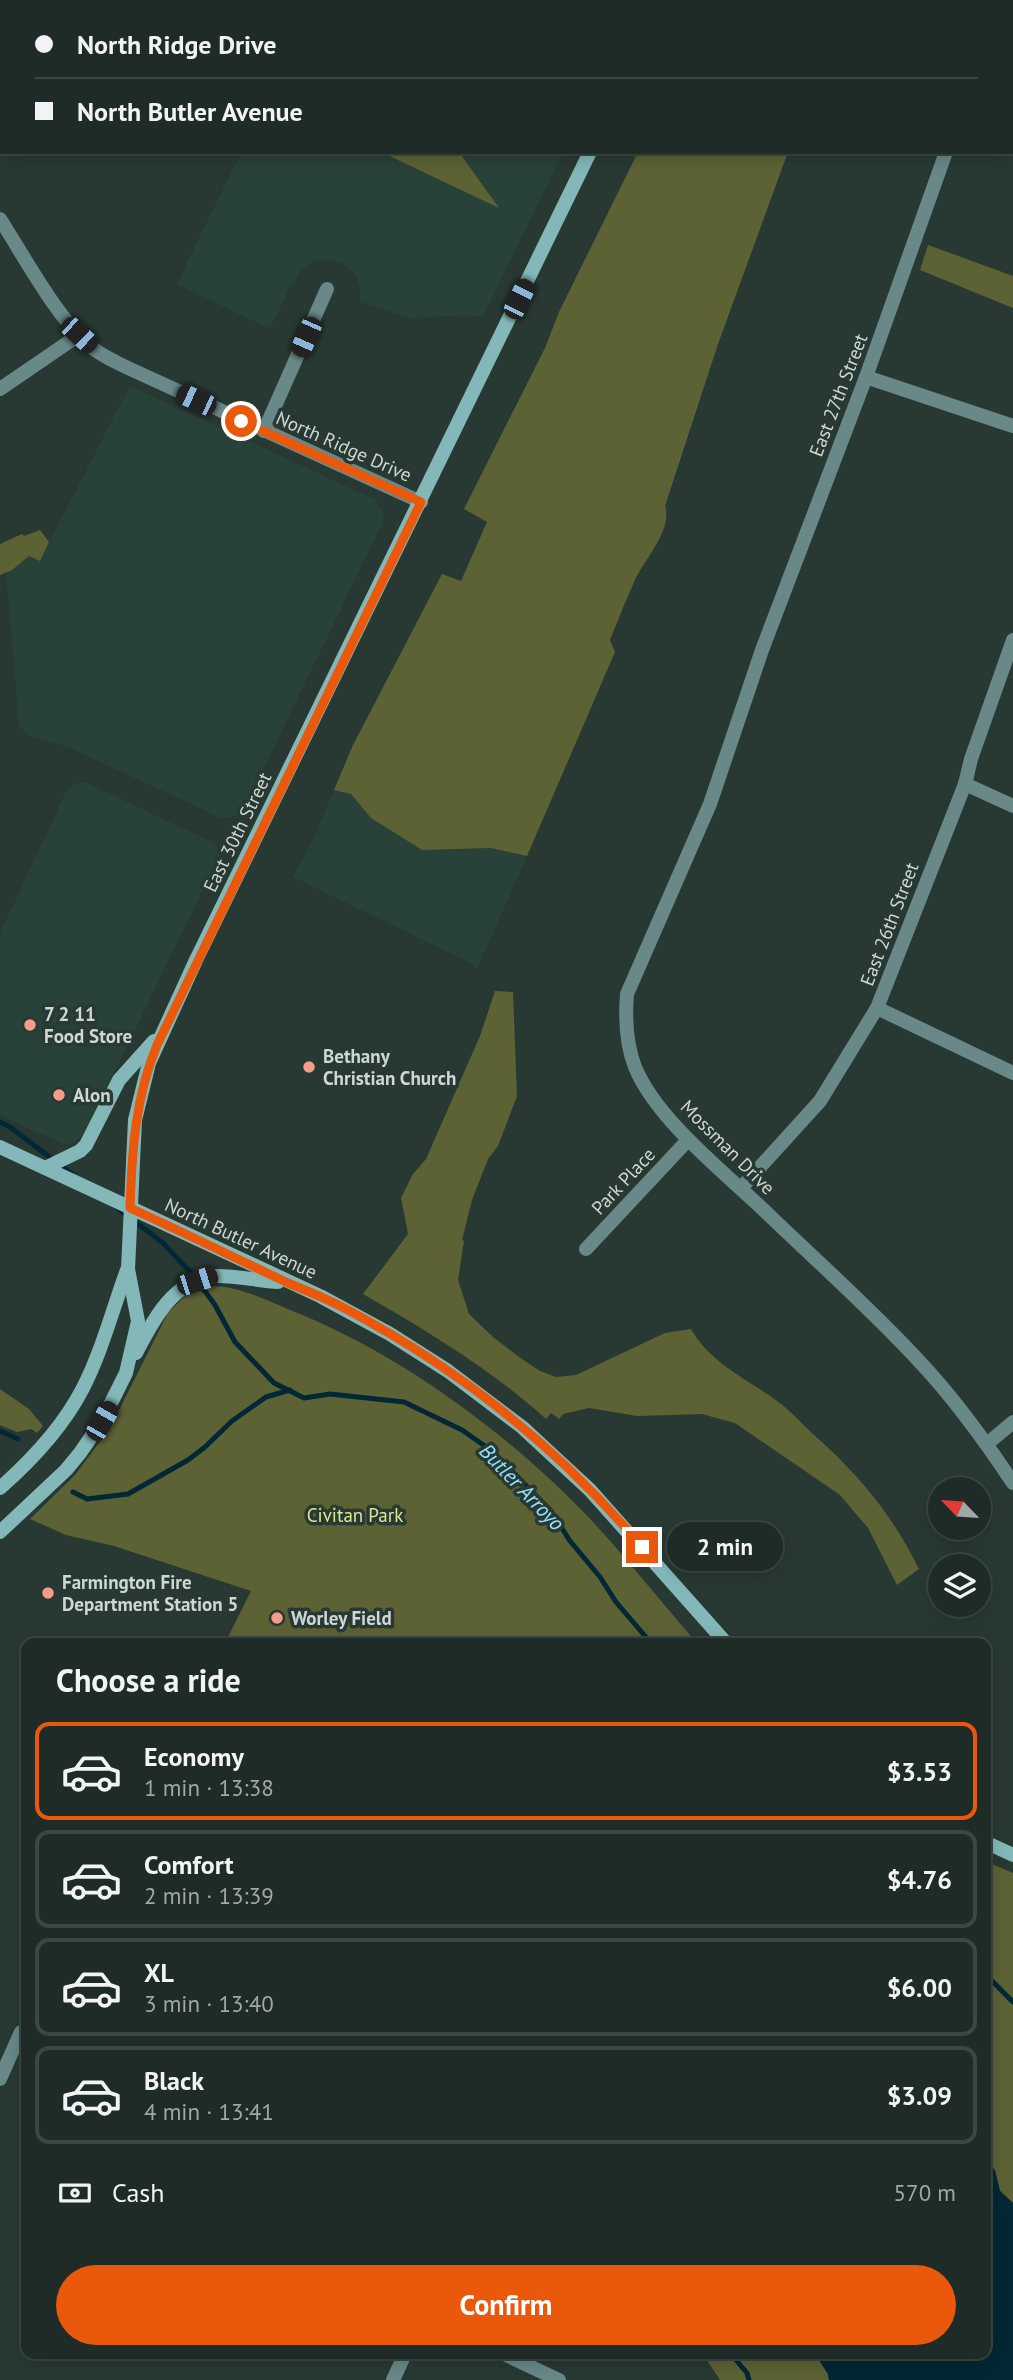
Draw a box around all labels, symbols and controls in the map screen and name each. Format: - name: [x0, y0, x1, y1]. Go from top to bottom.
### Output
- text: North Ridge Drive: [77, 28, 277, 61]
- text: North Butler Avenue: [77, 95, 303, 128]
- car: [501, 276, 538, 322]
- car: [57, 313, 102, 357]
- car: [288, 314, 325, 360]
- street label: East 27th Street: [804, 330, 873, 460]
- car: [173, 382, 220, 418]
- route start: [225, 405, 257, 437]
- street label: North Ridge Drive: [272, 405, 416, 487]
- street label: East 30th Street: [198, 768, 277, 896]
- street label: East 26th Street: [854, 858, 924, 989]
- place label: 7 2 11 Food Store: [44, 1002, 132, 1048]
- marker: 7 2 11 Food Store: [22, 1017, 38, 1033]
- place label: Bethany Christian Church: [323, 1044, 456, 1090]
- marker: Bethany Christian Church: [301, 1059, 317, 1075]
- place label: Alon: [73, 1083, 111, 1107]
- marker: Alon: [51, 1087, 67, 1103]
- street label: Mossman Drive: [676, 1095, 780, 1199]
- street label: Park Place: [586, 1143, 660, 1219]
- street label: North Butler Avenue: [161, 1192, 321, 1284]
- car: [174, 1265, 221, 1297]
- car: [83, 1398, 122, 1444]
- water label: Butler Arroyo: [474, 1438, 570, 1536]
- north arrow: [928, 1477, 990, 1540]
- map controls: [928, 1477, 991, 1617]
- park label: Civitan Park: [307, 1503, 403, 1527]
- callout: 2 min: [666, 1522, 782, 1572]
- route end: [626, 1531, 658, 1563]
- text: 2 min: [697, 1532, 753, 1561]
- button: layers: [928, 1554, 991, 1617]
- place label: Farmington Fire Department Station 5: [62, 1570, 238, 1616]
- marker: Farmington Fire Department Station 5: [40, 1585, 56, 1601]
- place label: Worley Field: [291, 1606, 392, 1630]
- marker: Worley Field: [269, 1610, 285, 1626]
- text: Choose a ride: [56, 1659, 241, 1701]
- icon: car: [60, 1740, 123, 1803]
- text: Economy: [144, 1740, 244, 1773]
- text: $3.53: [887, 1755, 952, 1788]
- text: 1 min · 13:38: [144, 1773, 274, 1802]
- icon: car: [60, 1848, 123, 1911]
- text: Comfort: [144, 1848, 234, 1881]
- text: $4.76: [887, 1863, 952, 1896]
- text: 2 min · 13:39: [144, 1881, 274, 1910]
- icon: car: [60, 1956, 123, 2019]
- text: XL: [144, 1956, 174, 1989]
- text: $6.00: [887, 1971, 952, 2004]
- text: 3 min · 13:40: [144, 1989, 274, 2018]
- icon: car: [60, 2064, 123, 2127]
- text: Black: [144, 2064, 204, 2097]
- text: $3.09: [887, 2079, 952, 2112]
- text: 4 min · 13:41: [144, 2097, 274, 2126]
- icon: cash: [56, 2174, 94, 2212]
- text: Cash: [112, 2176, 164, 2209]
- text: 570 m: [894, 2178, 956, 2207]
- button: Confirm: [56, 2265, 956, 2345]

